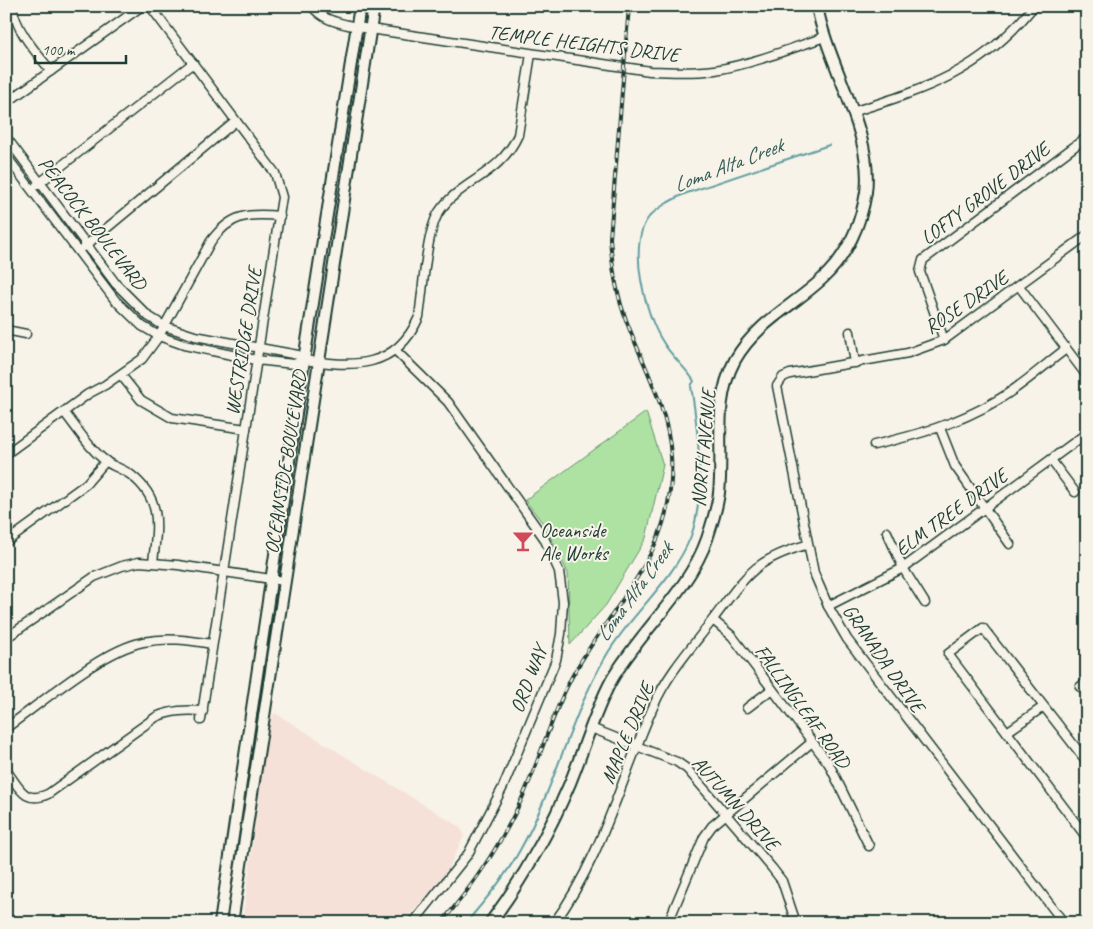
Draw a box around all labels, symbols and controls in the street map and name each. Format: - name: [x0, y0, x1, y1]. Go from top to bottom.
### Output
- street label: TEMPLE HEIGHTS DRIVE: [487, 19, 684, 68]
- scale bar: [35, 32, 126, 64]
- text: 100 m: [42, 41, 76, 60]
- water label: Loma Alta Creek: [670, 131, 790, 198]
- street label: LOFTY GROVE DRIVE: [916, 135, 1057, 250]
- street label: PEACOCK BOULEVARD: [33, 152, 154, 297]
- street label: WESTRIDGE DRIVE: [219, 262, 268, 417]
- street label: ROSE DRIVE: [920, 264, 1015, 339]
- street label: OCEANSIDE BOULEVARD: [259, 366, 313, 555]
- street label: NORTH AVENUE: [686, 385, 721, 508]
- street label: ELM TREE DRIVE: [890, 461, 1015, 562]
- place label: Oceanside Ale Works: [540, 518, 610, 566]
- bar icon: Oceanside Ale Works: [510, 528, 536, 554]
- water label: Loma Alta Creek: [590, 535, 680, 646]
- street label: GRANADA DRIVE: [837, 599, 932, 720]
- street label: ORD WAY: [504, 638, 554, 716]
- street label: FALLINGLEAF ROAD: [749, 639, 857, 775]
- street label: MAPLE DRIVE: [595, 677, 661, 787]
- street label: AUTUMN DRIVE: [687, 751, 787, 858]

